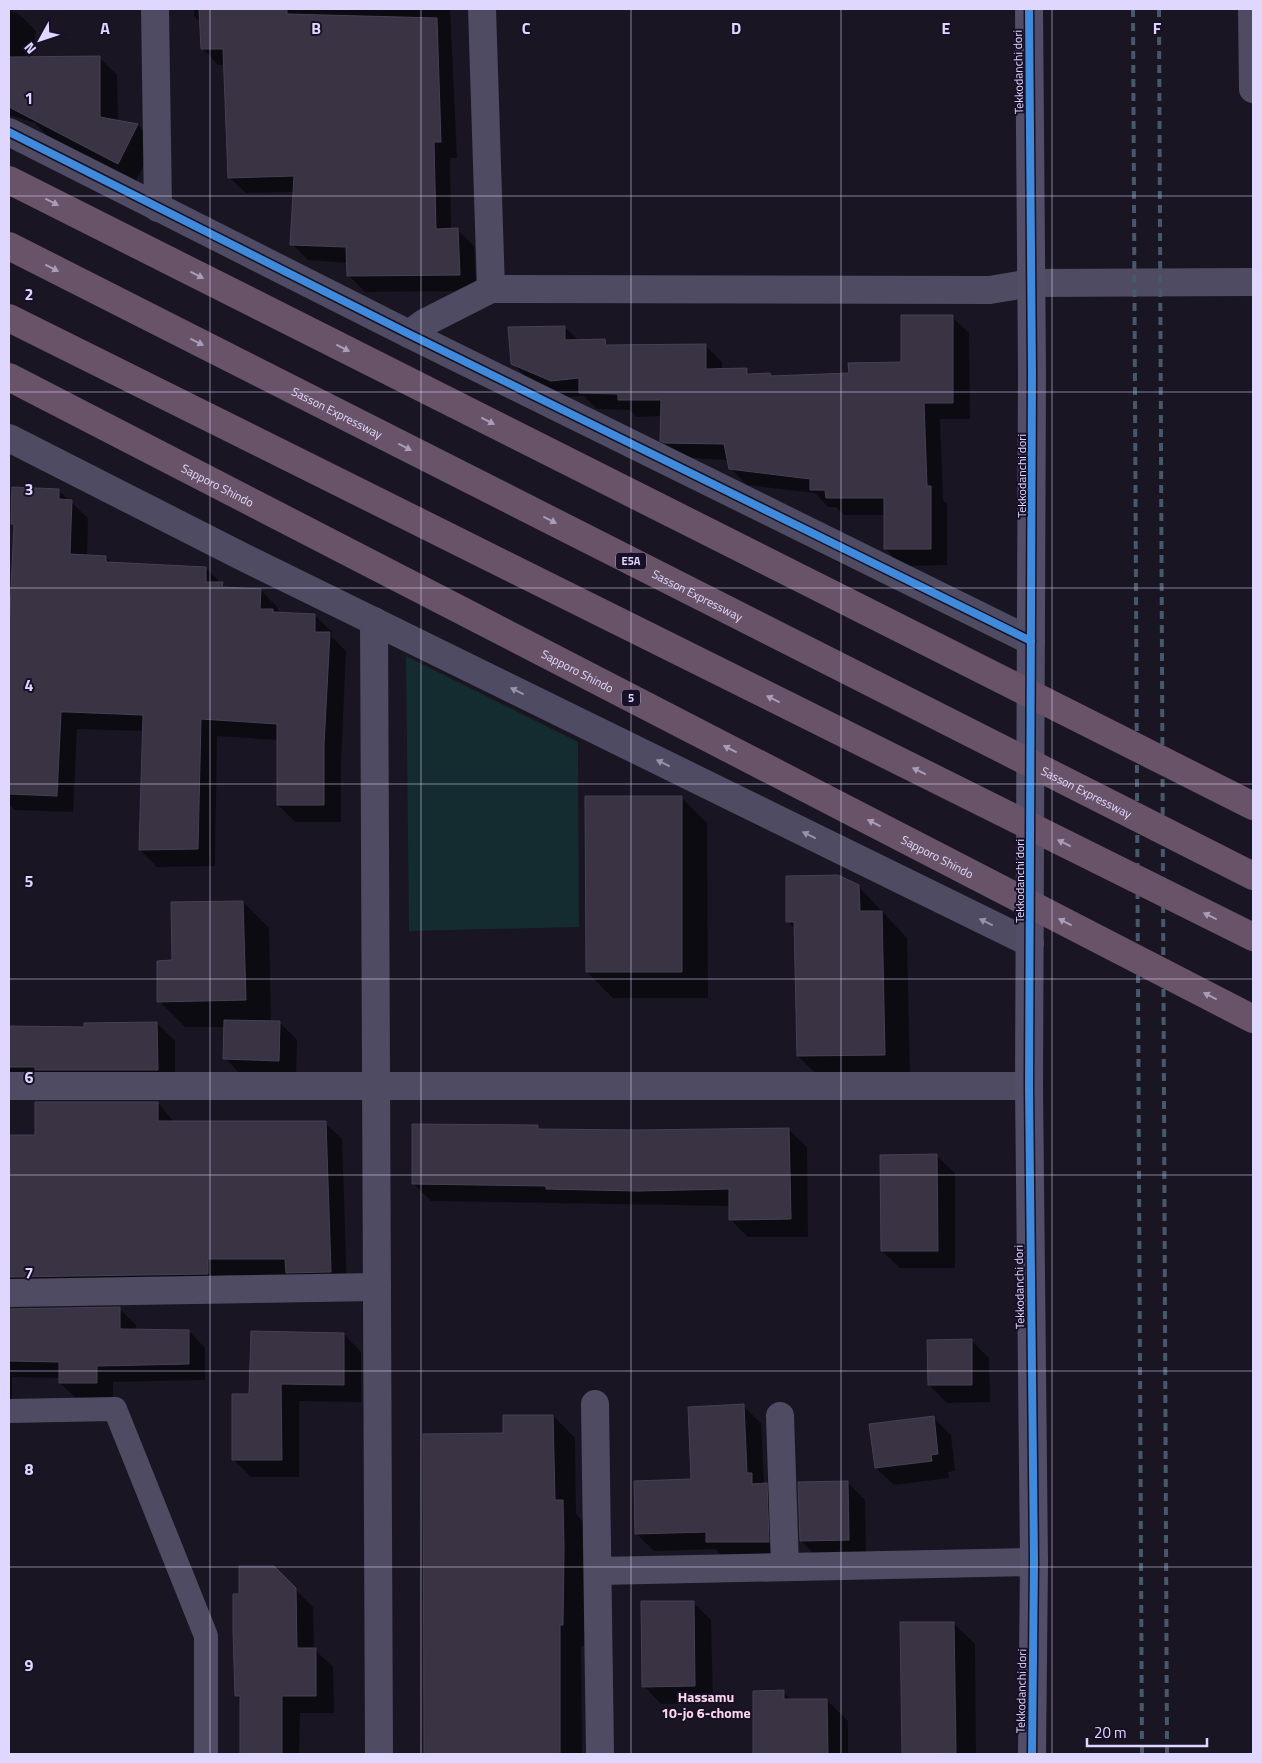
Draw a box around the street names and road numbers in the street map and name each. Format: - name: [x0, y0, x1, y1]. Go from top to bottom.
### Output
- street label: Tekkodanchi dori: [1008, 30, 1028, 114]
- street label: Sasson Expressway: [289, 381, 386, 443]
- street label: Tekkodanchi dori: [1012, 434, 1031, 518]
- street label: Sapporo Shindo: [178, 458, 257, 511]
- road number: E5A: [616, 552, 646, 570]
- street label: Sasson Expressway: [649, 564, 747, 626]
- street label: Sapporo Shindo: [538, 644, 617, 697]
- road number: 5: [622, 690, 640, 706]
- street label: Sasson Expressway: [1038, 761, 1136, 823]
- street label: Sapporo Shindo: [898, 830, 977, 883]
- street label: Tekkodanchi dori: [1010, 839, 1029, 923]
- street label: Tekkodanchi dori: [1009, 1245, 1029, 1329]
- street label: Tekkodanchi dori: [1011, 1649, 1031, 1733]

